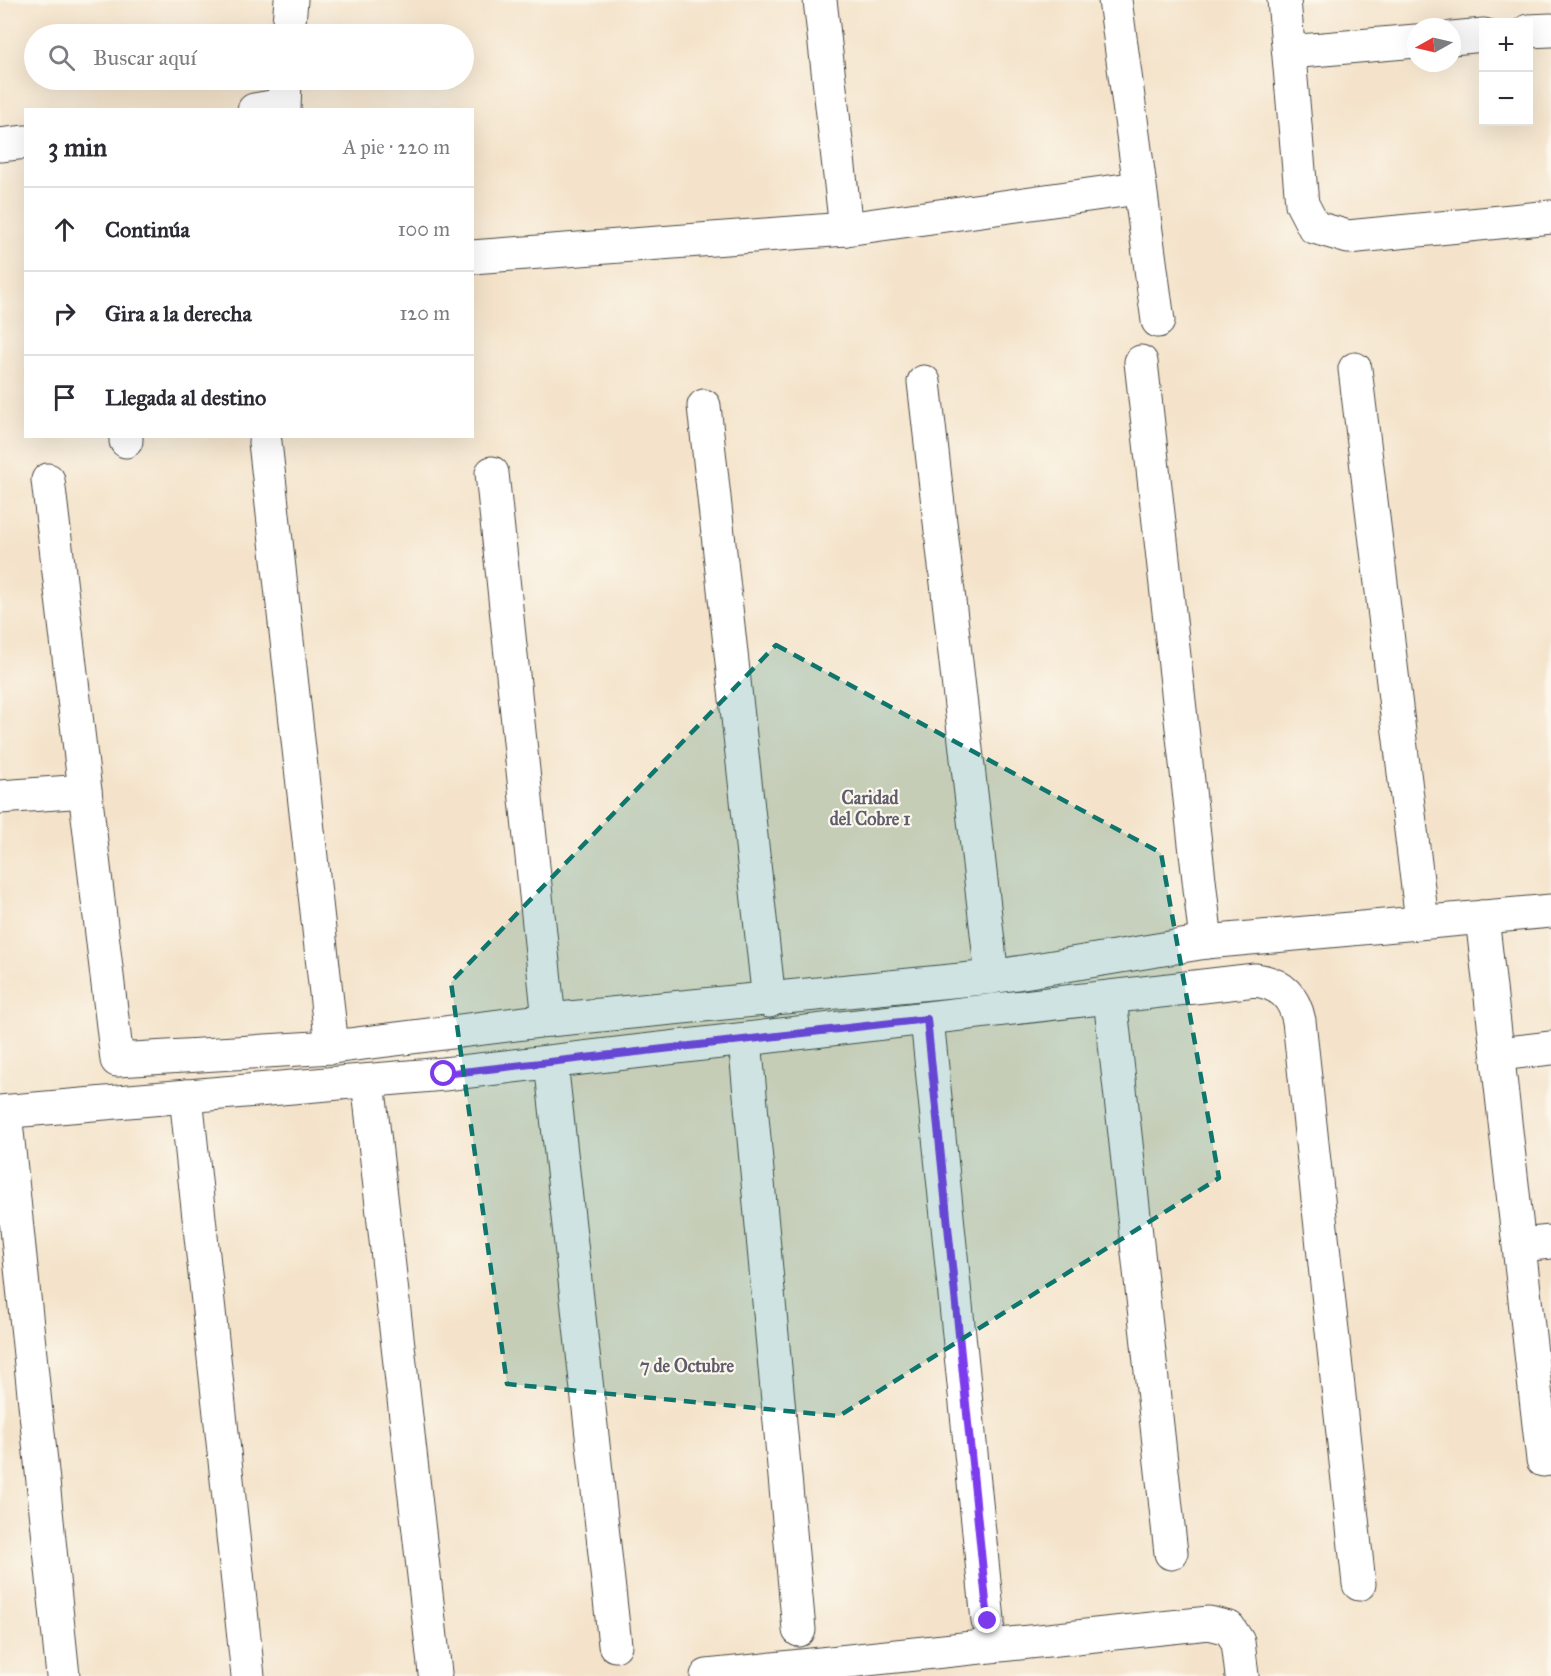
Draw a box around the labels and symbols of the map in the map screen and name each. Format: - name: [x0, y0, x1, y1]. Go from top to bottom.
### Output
- north arrow: [1407, 18, 1461, 72]
- district label: Caridad del Cobre 1: [830, 787, 910, 830]
- route start: [430, 1060, 456, 1086]
- district label: 7 de Octubre: [640, 1355, 734, 1377]
- route end: [974, 1607, 1000, 1633]

